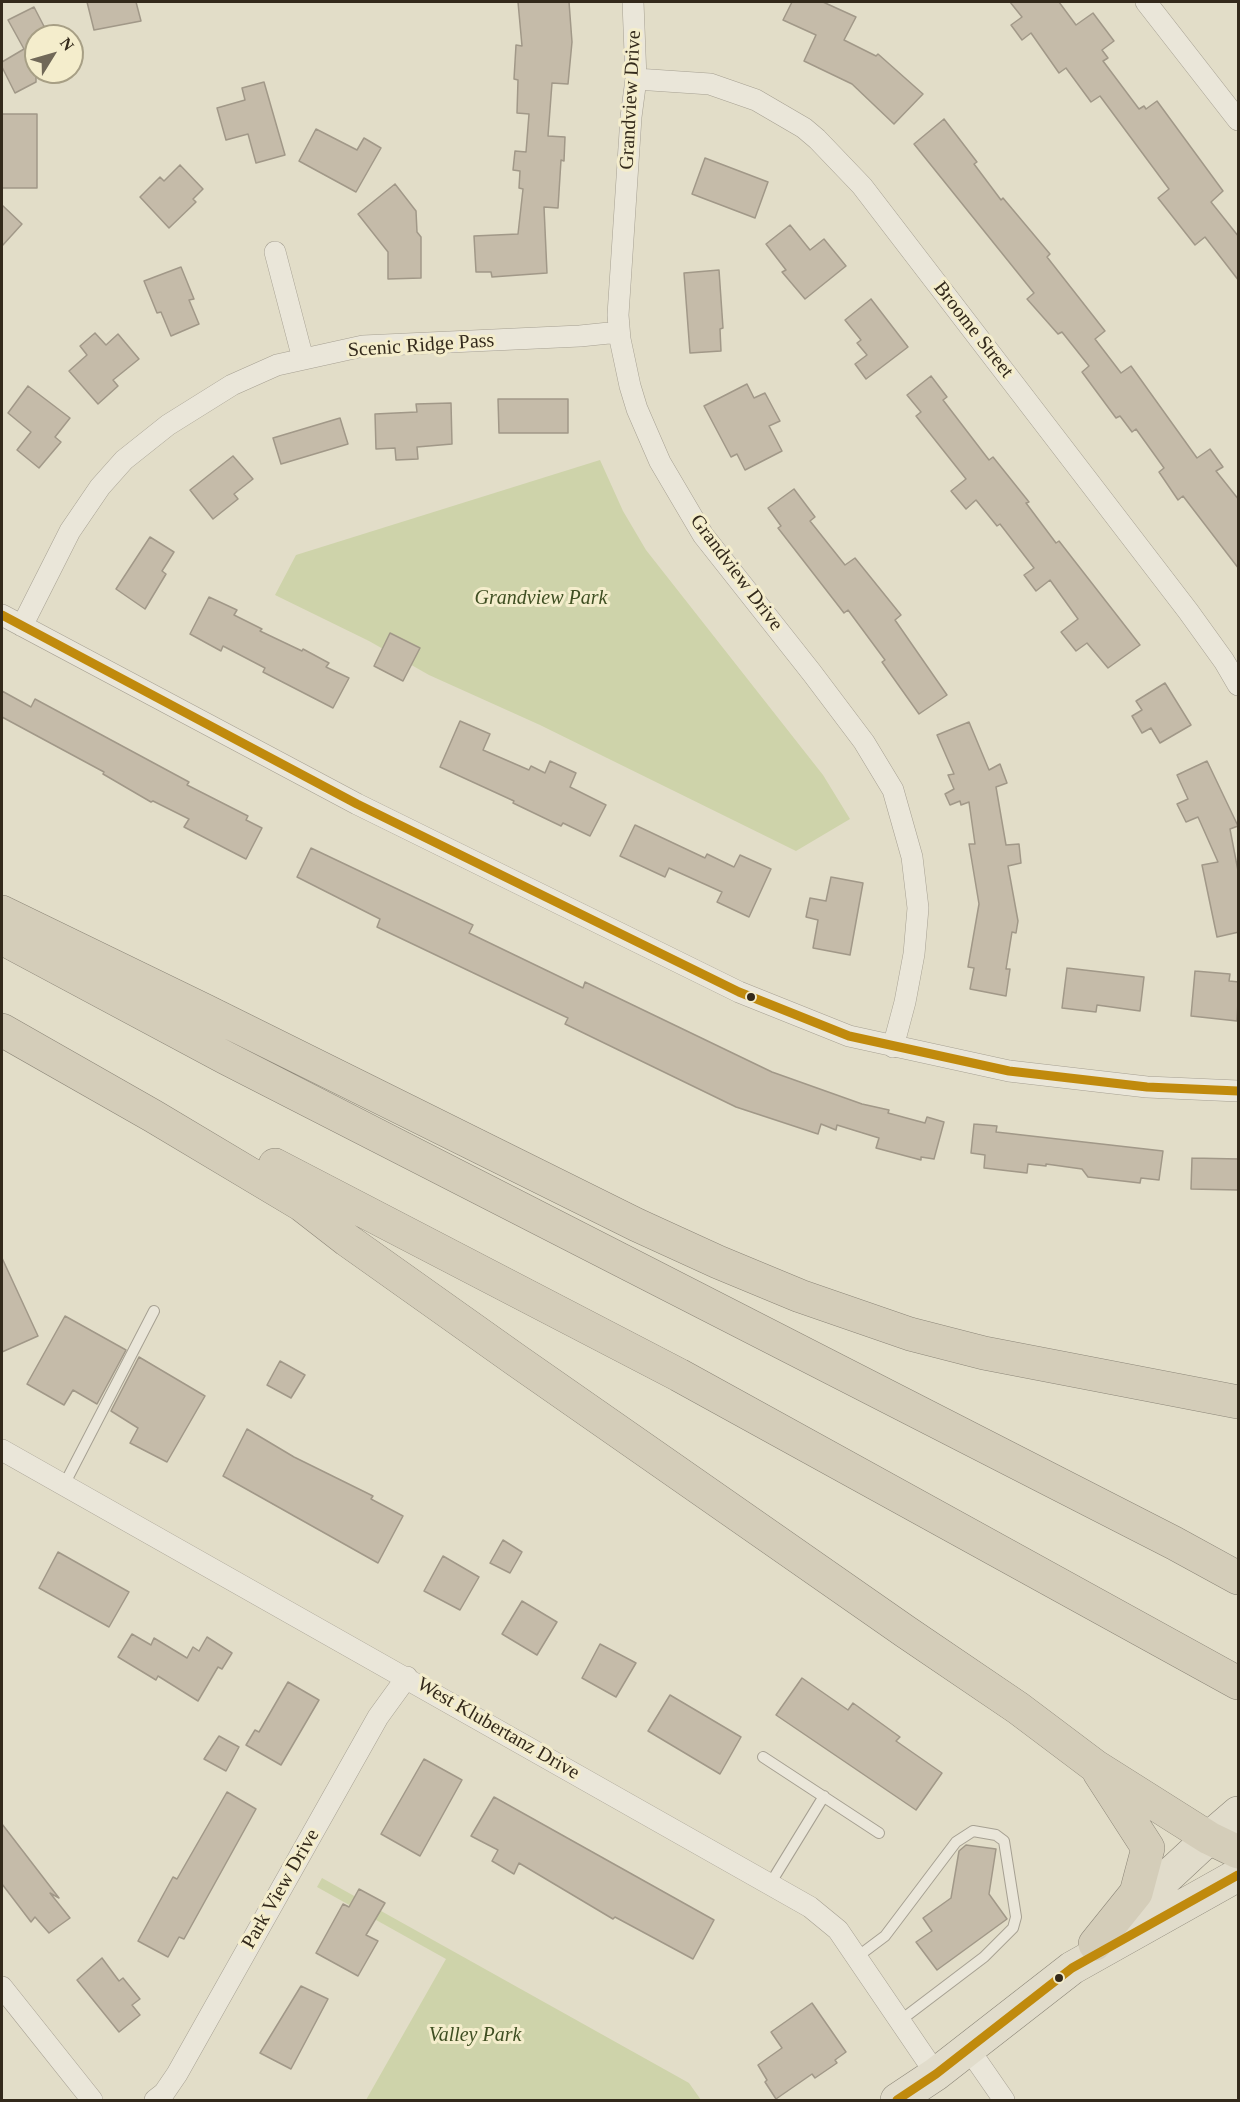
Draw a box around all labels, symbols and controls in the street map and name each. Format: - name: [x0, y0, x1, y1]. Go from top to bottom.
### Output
- north arrow: [24, 24, 84, 84]
- street label: Grandview Drive: [615, 30, 647, 170]
- text: N: [57, 34, 77, 54]
- street label: Broome Street: [928, 277, 1018, 383]
- street label: Scenic Ridge Pass: [347, 329, 495, 363]
- street label: Grandview Drive: [684, 510, 788, 636]
- park label: Grandview Park: [475, 587, 607, 611]
- unlabelled marker: [745, 991, 757, 1003]
- street label: West Klubertanz Drive: [412, 1673, 584, 1785]
- street label: Park View Drive: [237, 1825, 325, 1953]
- unlabelled marker: [1053, 1972, 1065, 1984]
- park label: Valley Park: [429, 2024, 521, 2048]

